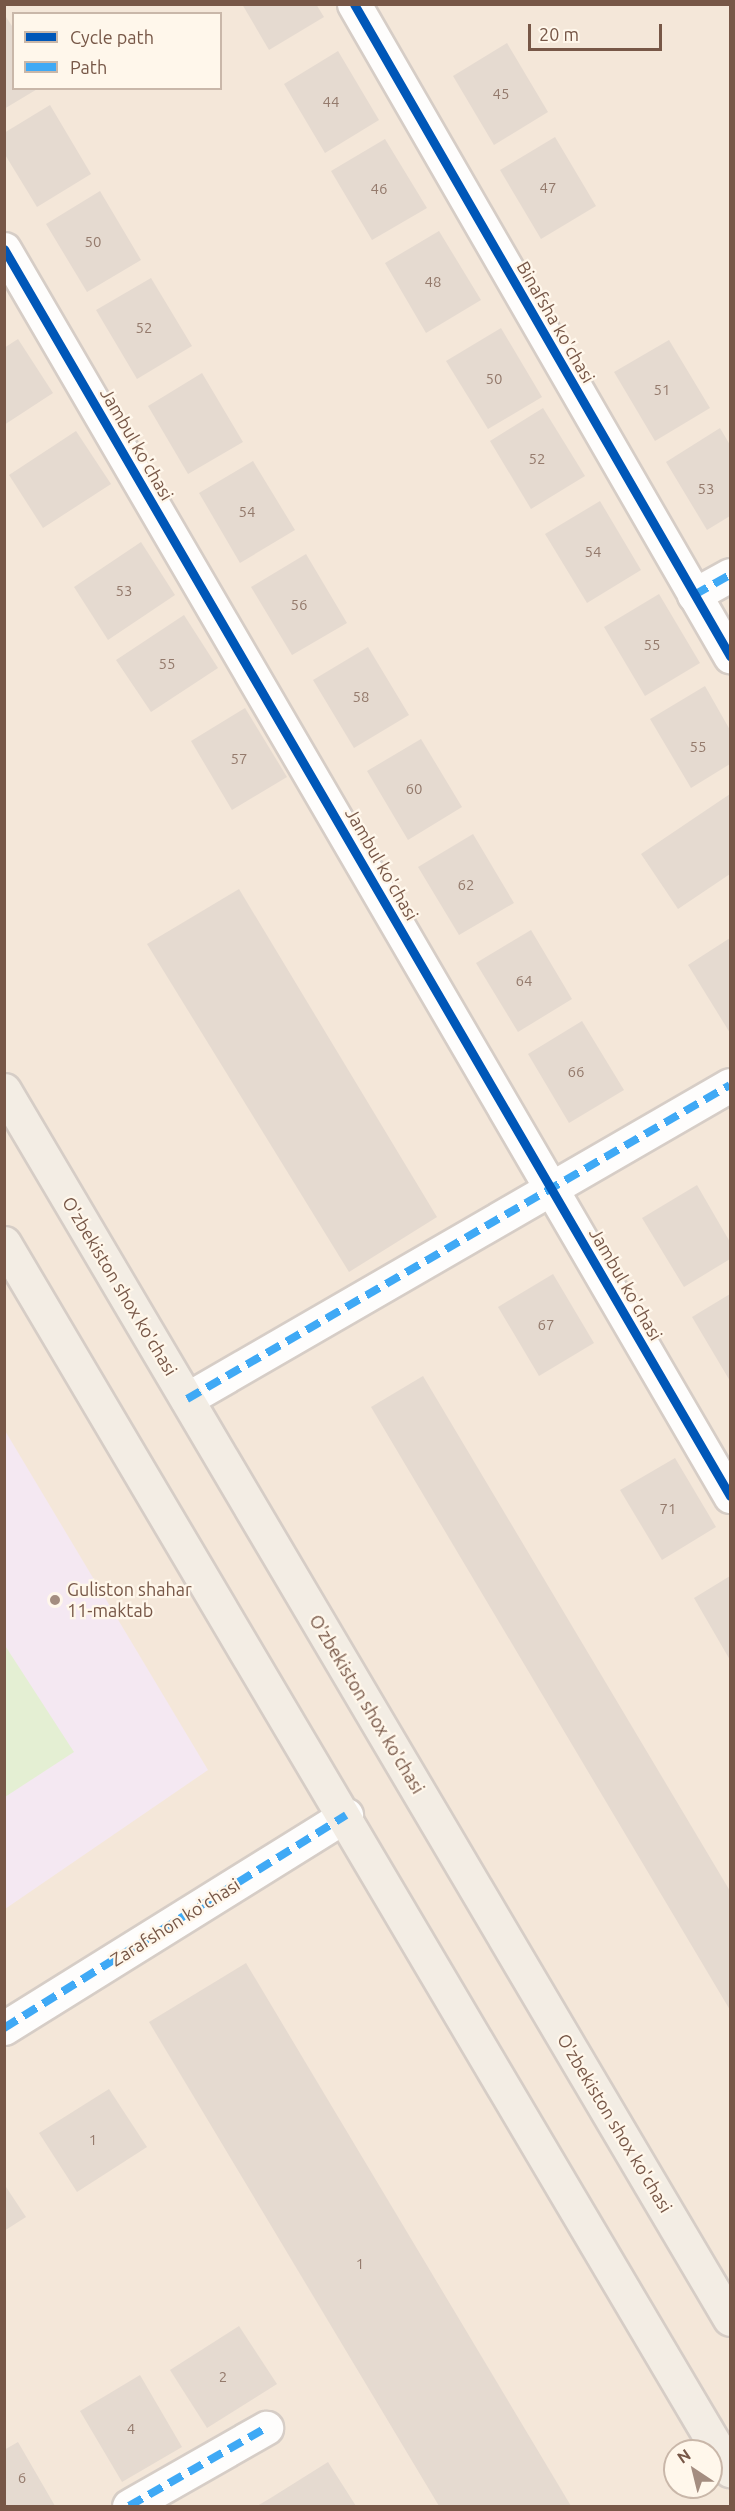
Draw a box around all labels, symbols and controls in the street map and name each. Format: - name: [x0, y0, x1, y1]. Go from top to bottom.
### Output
- legend: [12, 12, 222, 90]
- scale bar: [531, 12, 664, 50]
- text: 20 m: [539, 24, 579, 44]
- text: Cycle path: [70, 27, 154, 47]
- text: Path: [70, 57, 107, 77]
- house number: 45: [493, 85, 509, 103]
- house number: 44: [323, 93, 339, 111]
- house number: 47: [540, 179, 556, 197]
- house number: 46: [371, 180, 387, 198]
- house number: 50: [85, 233, 101, 251]
- street label: Binafsha ko'chasi: [512, 257, 600, 387]
- house number: 48: [425, 273, 441, 291]
- house number: 52: [136, 319, 152, 337]
- house number: 50: [486, 370, 502, 388]
- house number: 51: [654, 381, 670, 399]
- street label: Jambul ko'chasi: [96, 384, 178, 504]
- house number: 52: [529, 450, 545, 468]
- house number: 53: [698, 480, 714, 498]
- house number: 54: [239, 503, 255, 521]
- house number: 54: [585, 543, 601, 561]
- house number: 53: [116, 582, 132, 600]
- house number: 56: [291, 596, 307, 614]
- house number: 55: [644, 636, 660, 654]
- house number: 55: [159, 655, 175, 673]
- house number: 58: [353, 688, 369, 706]
- house number: 55: [690, 738, 706, 756]
- house number: 57: [231, 750, 247, 768]
- house number: 60: [406, 780, 422, 798]
- street label: Jambul ko'chasi: [341, 804, 423, 924]
- house number: 62: [458, 876, 474, 894]
- house number: 64: [516, 972, 532, 990]
- house number: 66: [568, 1063, 584, 1081]
- street label: O'zbekiston shox ko'chasi: [58, 1193, 182, 1379]
- street label: Jambul ko'chasi: [585, 1224, 667, 1344]
- house number: 67: [538, 1316, 554, 1334]
- house number: 71: [660, 1500, 676, 1518]
- place label: Guliston shahar 11-maktab: [67, 1579, 192, 1622]
- marker: Guliston shahar 11-maktab: [48, 1593, 62, 1607]
- street label: O'zbekiston shox ko'chasi: [305, 1611, 429, 1797]
- street label: Zarafshon ko'chasi: [106, 1873, 244, 1971]
- street label: O'zbekiston shox ko'chasi: [553, 2030, 677, 2216]
- house number: 1: [89, 2131, 97, 2149]
- house number: 1: [356, 2255, 364, 2273]
- house number: 2: [219, 2368, 227, 2386]
- house number: 4: [127, 2420, 135, 2438]
- north arrow: [663, 2439, 723, 2499]
- text: N: [674, 2445, 694, 2467]
- house number: 6: [18, 2469, 26, 2487]

